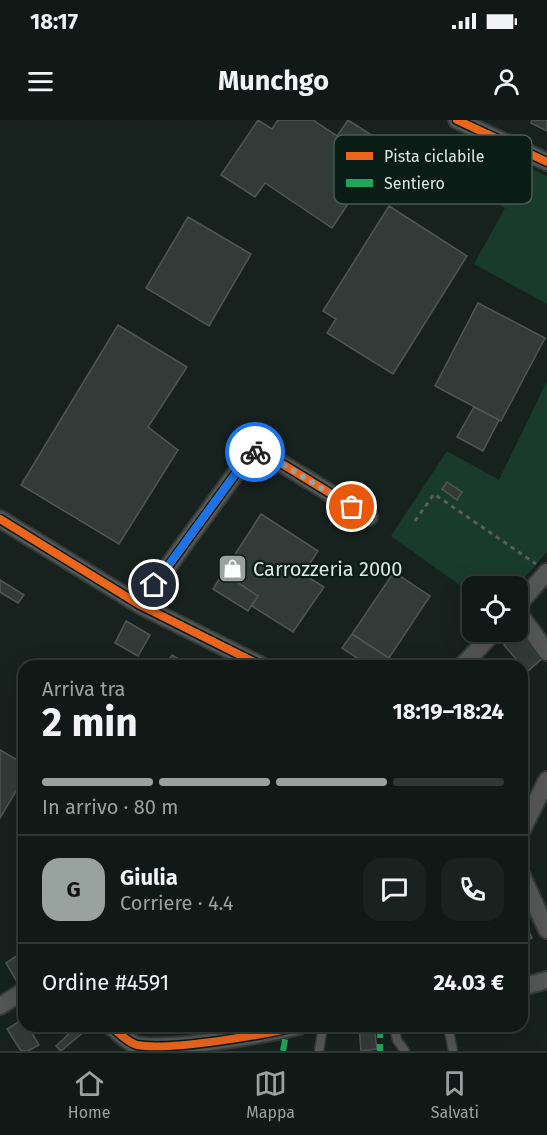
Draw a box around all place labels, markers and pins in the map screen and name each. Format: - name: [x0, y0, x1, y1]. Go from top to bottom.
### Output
- pin: [326, 481, 377, 532]
- shop icon: Carrozzeria 2000: [216, 553, 248, 585]
- place label: Carrozzeria 2000: [253, 557, 402, 581]
- pin: [128, 559, 179, 610]

